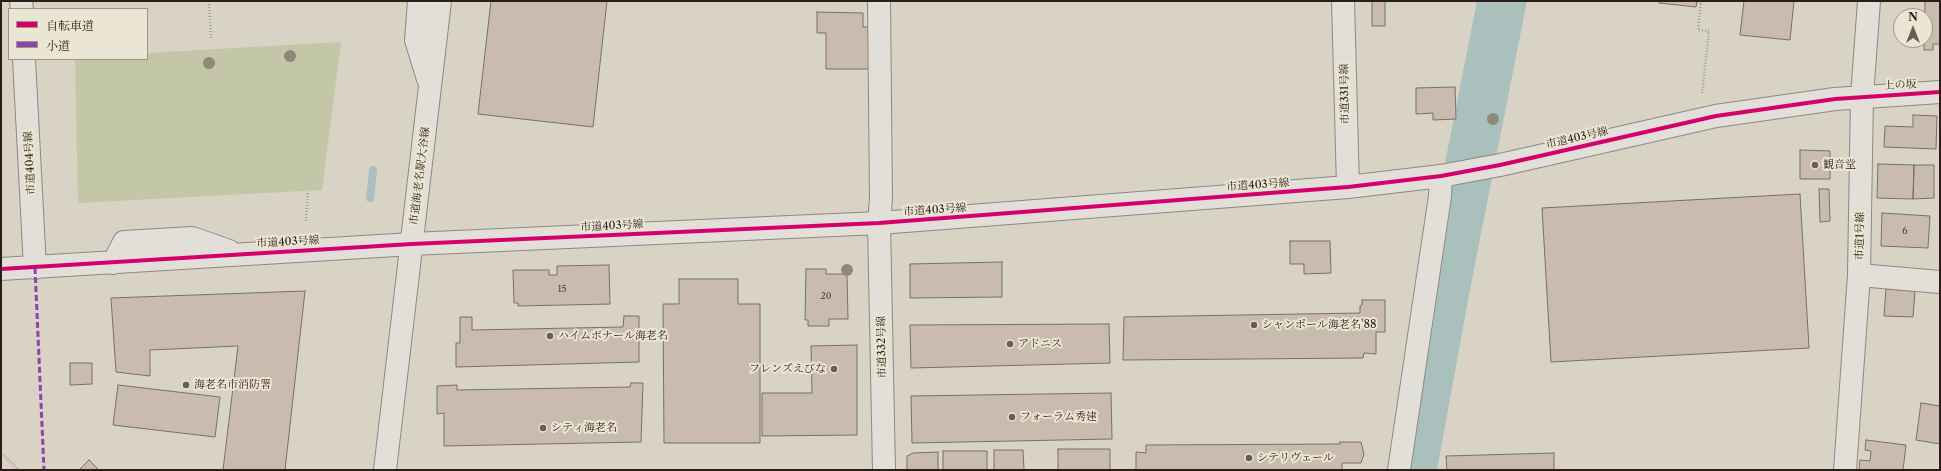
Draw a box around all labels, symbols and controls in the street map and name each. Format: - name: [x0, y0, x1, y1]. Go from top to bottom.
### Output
- legend: [8, 8, 148, 60]
- north arrow: [1893, 8, 1933, 48]
- text: N: [1908, 10, 1918, 24]
- text: 自転車道: [46, 18, 94, 33]
- text: 小道: [46, 38, 70, 53]
- street label: 市道331号線: [1338, 64, 1352, 124]
- street label: 上の坂: [1883, 78, 1917, 92]
- street label: 市道403号線: [1545, 124, 1609, 152]
- street label: 市道海老名駅大谷線: [407, 126, 433, 226]
- street label: 市道404号線: [22, 131, 38, 195]
- place label: 観音堂: [1823, 158, 1856, 172]
- marker: 観音堂: [1810, 160, 1820, 170]
- street label: 市道403号線: [1226, 176, 1290, 194]
- street label: 市道403号線: [903, 201, 967, 219]
- street label: 市道1号線: [1853, 212, 1867, 260]
- street label: 市道403号線: [580, 218, 644, 234]
- house number: 6: [1902, 226, 1908, 236]
- street label: 市道403号線: [256, 234, 320, 250]
- house number: 15: [558, 284, 566, 294]
- house number: 20: [821, 291, 831, 301]
- street label: 市道332号線: [875, 316, 889, 378]
- place label: シャンポール海老名'88: [1262, 318, 1376, 332]
- marker: シャンポール海老名'88: [1249, 320, 1259, 330]
- place label: ハイムボナール海老名: [558, 329, 668, 343]
- marker: ハイムボナール海老名: [545, 331, 555, 341]
- place label: アドニス: [1018, 337, 1062, 351]
- marker: アドニス: [1005, 339, 1015, 349]
- place label: フレンズえびな: [749, 362, 826, 376]
- marker: フレンズえびな: [829, 364, 839, 374]
- place label: 海老名市消防署: [194, 378, 271, 392]
- marker: 海老名市消防署: [181, 380, 191, 390]
- place label: フォーラム秀建: [1020, 410, 1097, 424]
- marker: フォーラム秀建: [1007, 412, 1017, 422]
- place label: シティ海老名: [551, 421, 617, 435]
- marker: シティ海老名: [538, 423, 548, 433]
- place label: シテリヴェール: [1257, 451, 1334, 465]
- marker: シテリヴェール: [1244, 453, 1254, 463]

